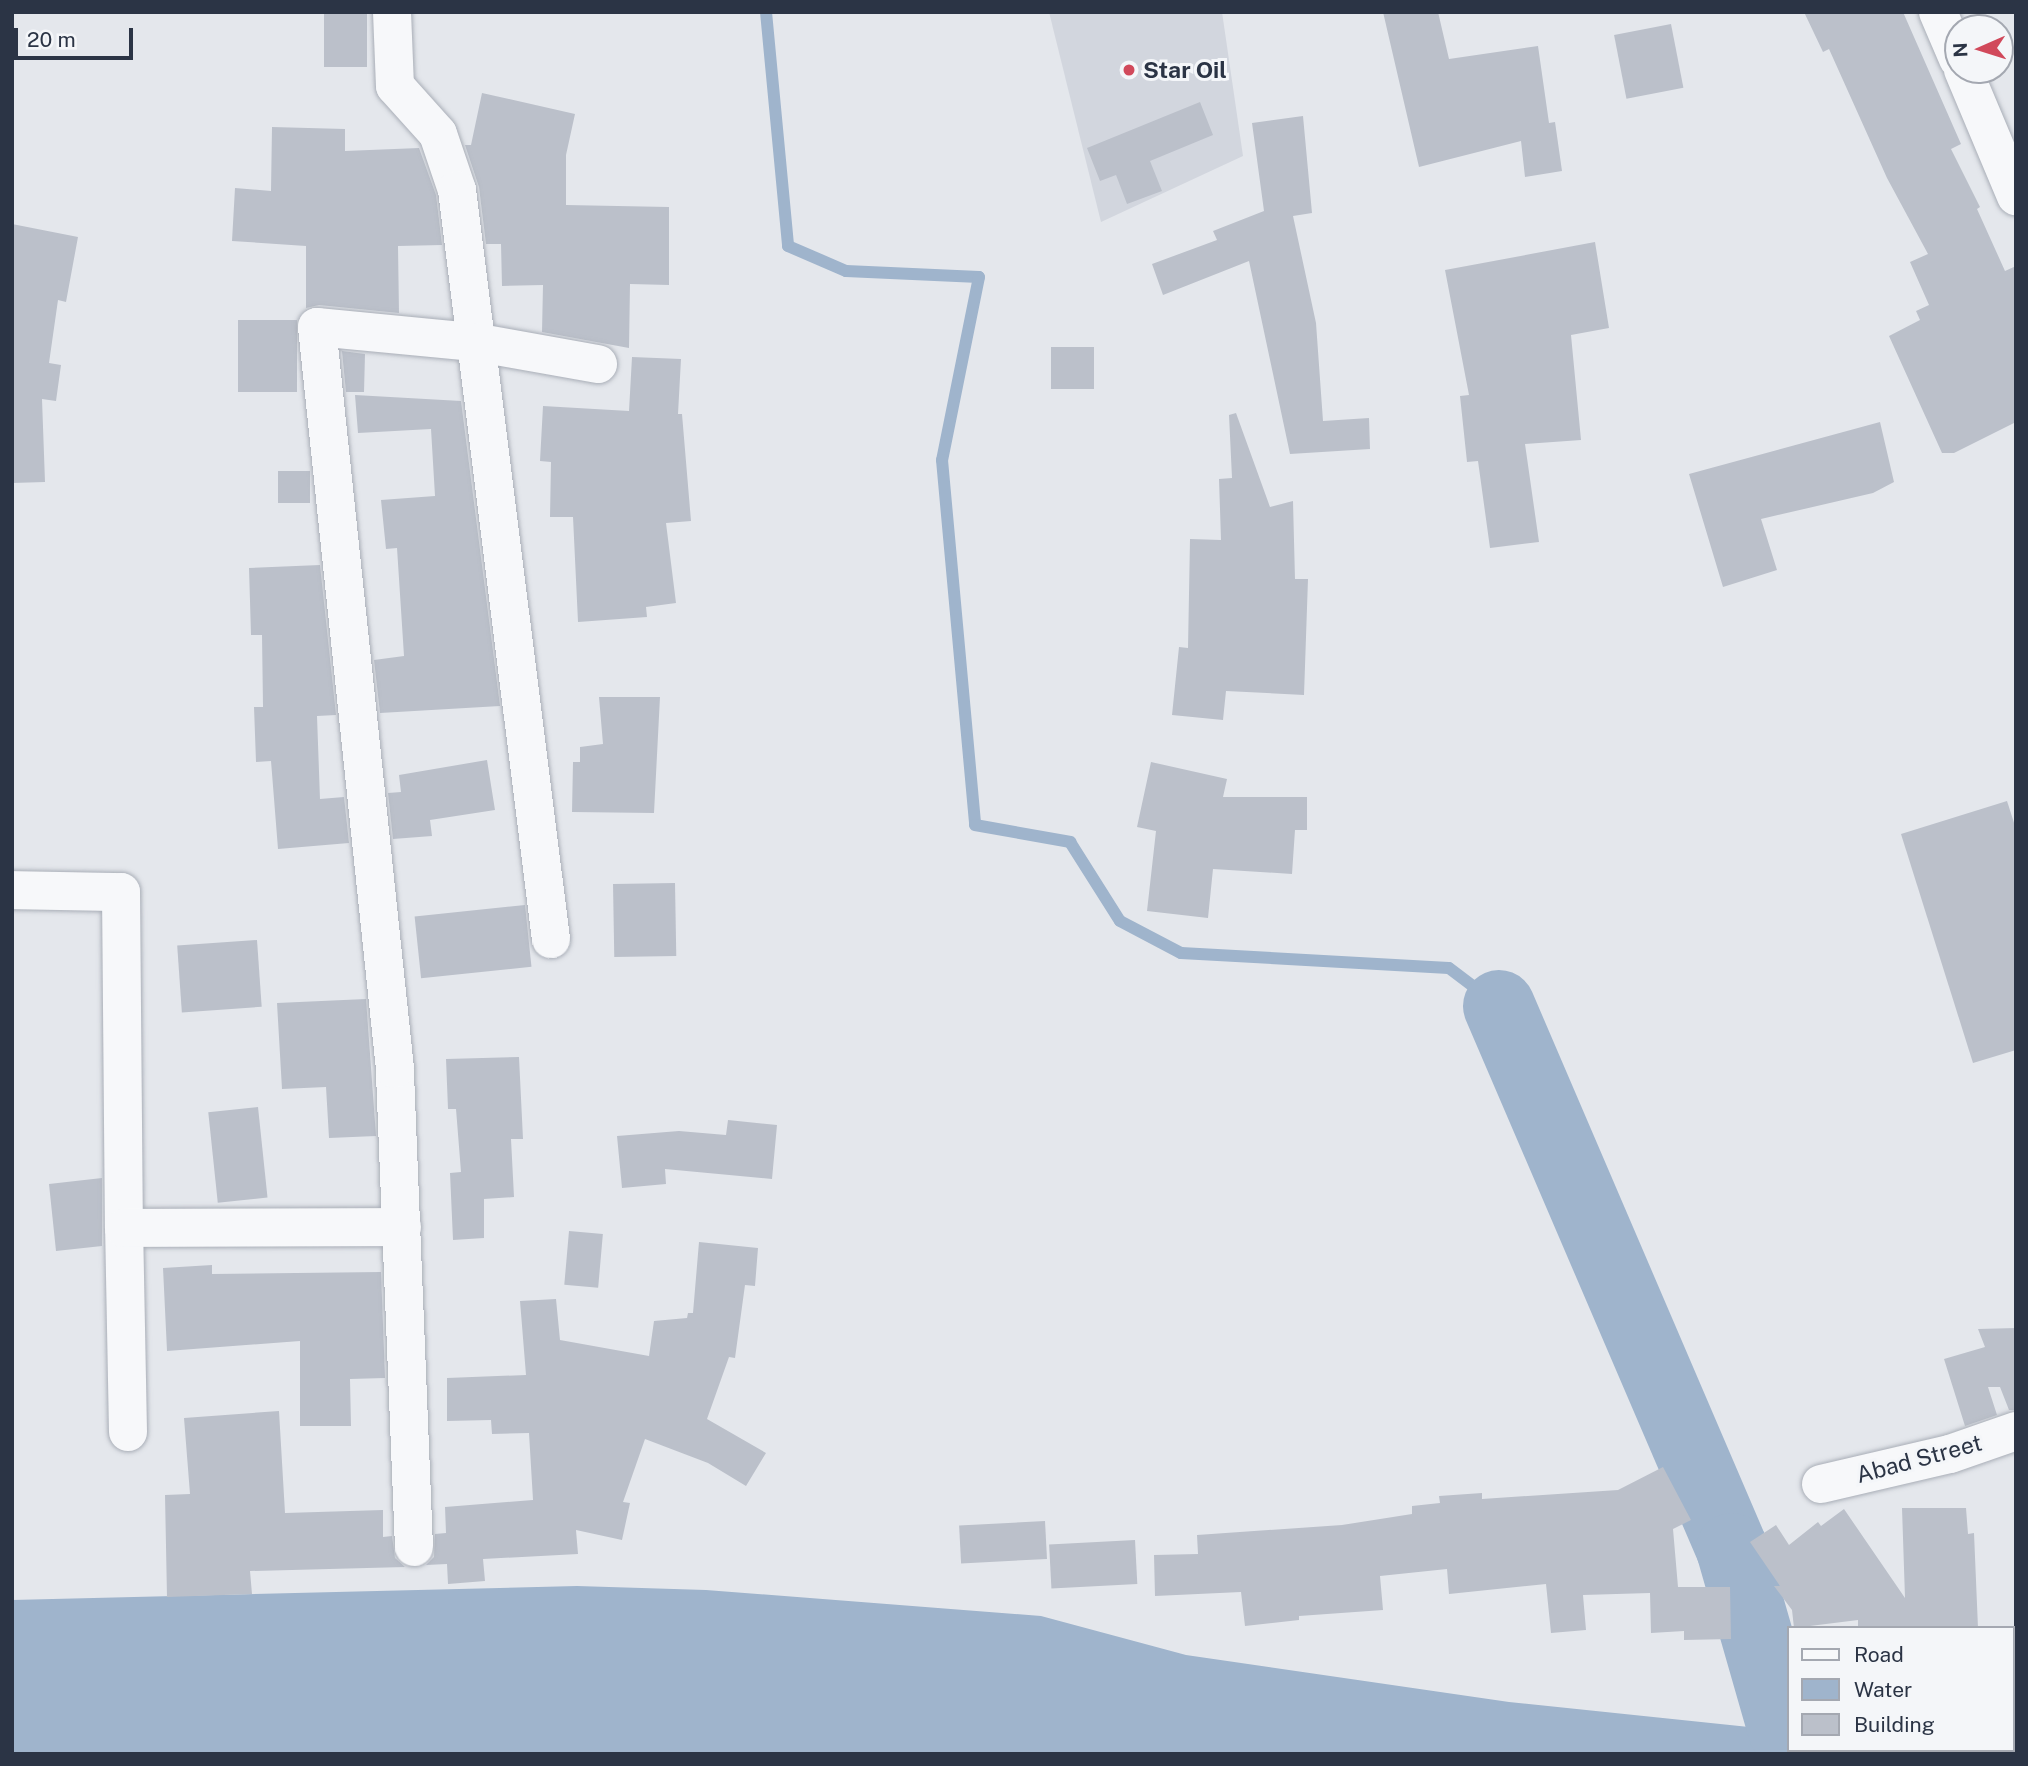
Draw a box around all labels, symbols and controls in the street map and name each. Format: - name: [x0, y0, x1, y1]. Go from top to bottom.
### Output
- scale bar: [18, 14, 136, 58]
- north arrow: [1944, 14, 2014, 84]
- text: 20 m: [27, 27, 76, 52]
- text: N: [1949, 42, 1971, 58]
- place label: Star Oil: [1143, 56, 1227, 84]
- marker: Star Oil: [1121, 62, 1137, 78]
- street label: Abad Street: [1853, 1429, 1985, 1489]
- legend: [1786, 1626, 2014, 1752]
- text: Road: [1854, 1642, 1904, 1667]
- text: Water: [1854, 1677, 1912, 1702]
- text: Building: [1854, 1712, 1935, 1737]

